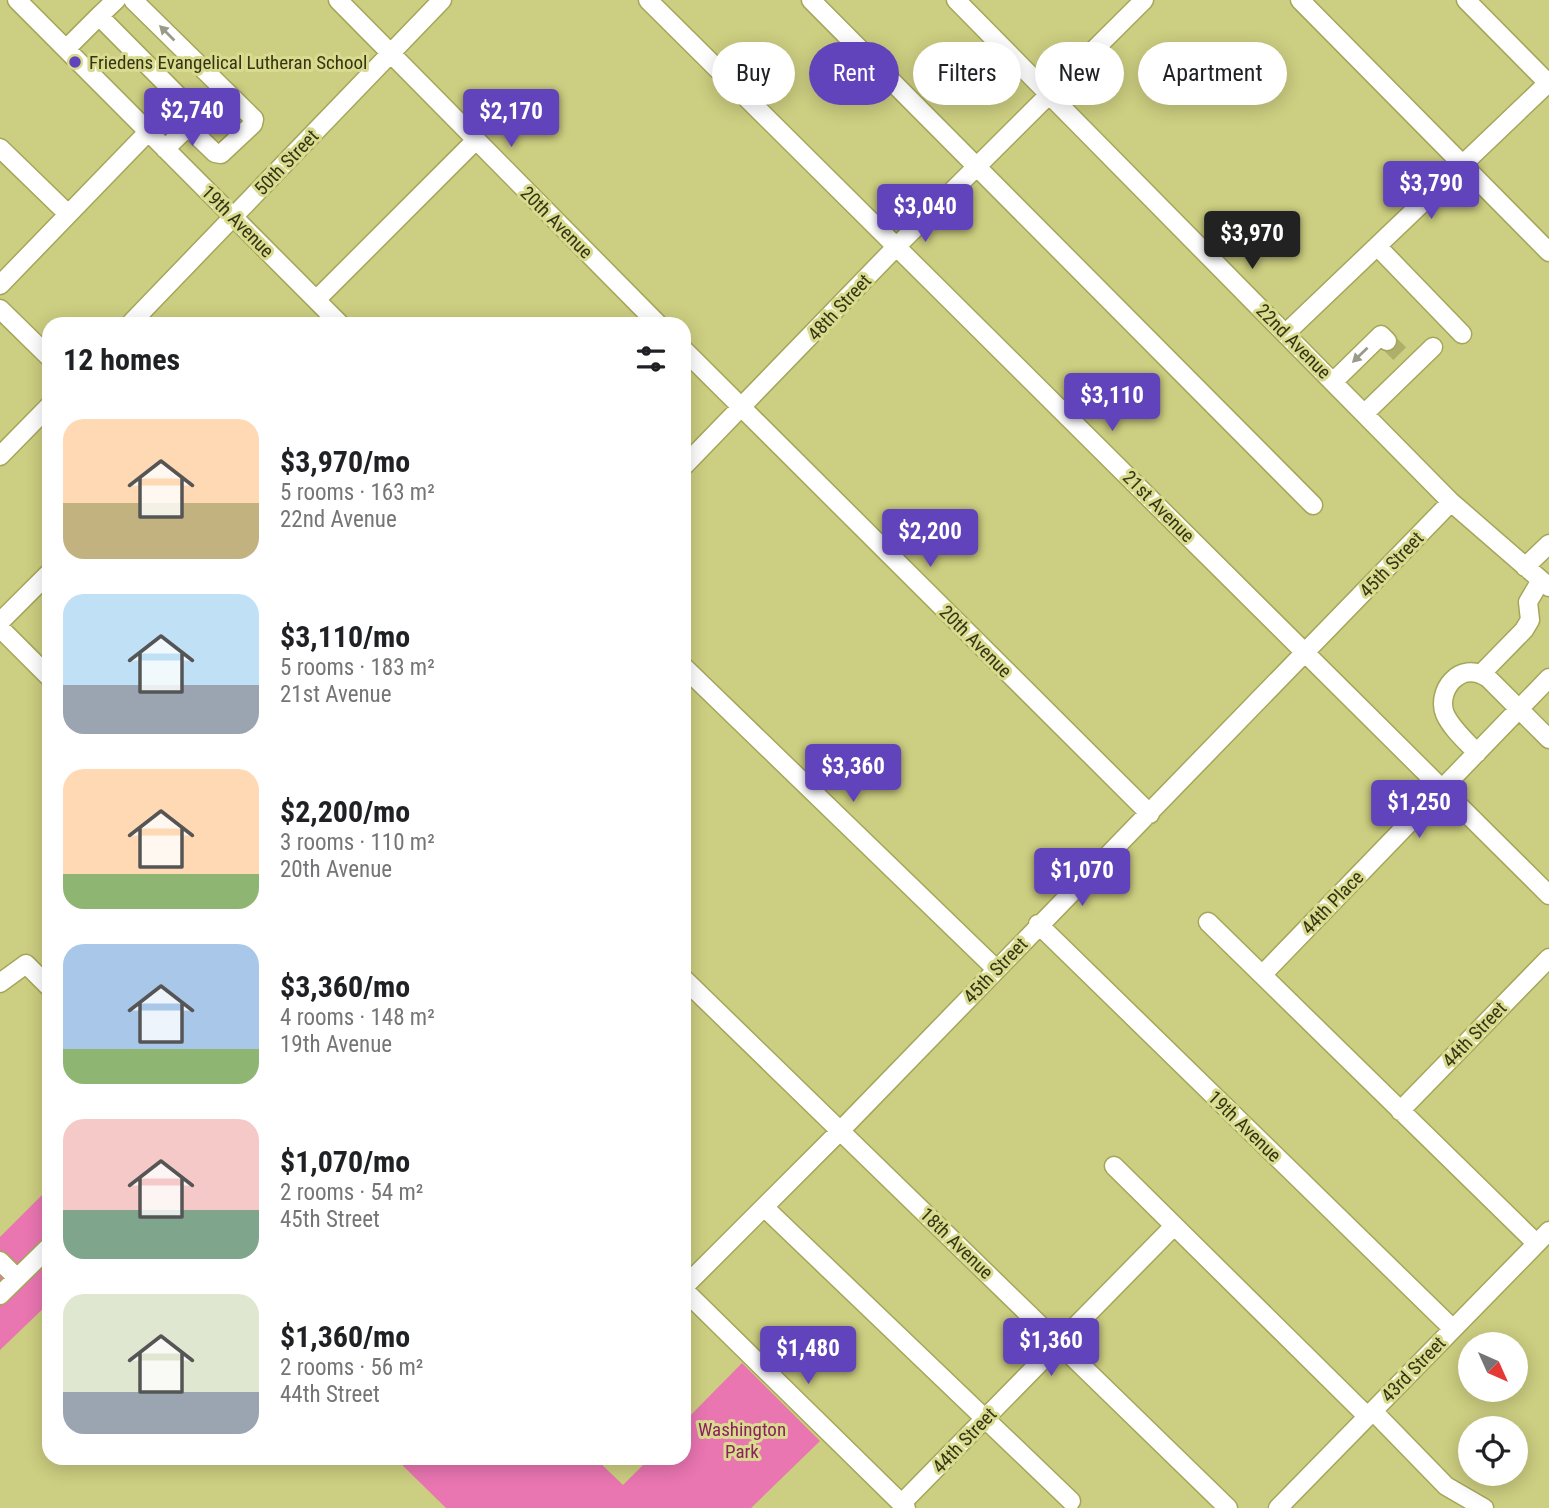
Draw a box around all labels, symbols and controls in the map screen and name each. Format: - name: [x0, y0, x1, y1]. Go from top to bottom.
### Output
- one-way arrow: [158, 25, 175, 42]
- chip: Buy: [712, 42, 795, 105]
- chip: Rent: [809, 42, 899, 105]
- chip: Filters: [913, 42, 1021, 105]
- chip: New: [1035, 42, 1124, 105]
- chip: Apartment: [1138, 42, 1287, 105]
- place label: Friedens Evangelical Lutheran School: [89, 51, 367, 74]
- marker: Friedens Evangelical Lutheran School: [67, 54, 83, 70]
- pin: $2,740: [135, 88, 249, 148]
- pin: $2,170: [454, 90, 568, 149]
- text: $2,740: [160, 97, 224, 124]
- text: $2,170: [479, 98, 543, 125]
- street label: 50th Street: [249, 125, 323, 200]
- pin: $3,790: [1374, 162, 1488, 221]
- text: $3,790: [1399, 170, 1463, 197]
- street label: 19th Avenue: [197, 180, 279, 262]
- street label: 20th Avenue: [516, 181, 598, 263]
- pin: $3,040: [868, 184, 982, 244]
- text: $3,040: [893, 193, 957, 220]
- pin: $3,970: [1195, 212, 1309, 271]
- text: $3,970: [1220, 220, 1284, 247]
- street label: 48th Street: [803, 269, 876, 345]
- street label: 22nd Avenue: [1251, 299, 1336, 384]
- icon: filters: [632, 340, 670, 378]
- text: 12 homes: [63, 342, 180, 377]
- one-way arrow: [1352, 347, 1369, 363]
- pin: $3,110: [1055, 374, 1169, 433]
- text: $3,110: [1080, 382, 1144, 409]
- text: $3,970/mo: [280, 444, 410, 479]
- icon: home: [119, 447, 203, 531]
- street label: 21st Avenue: [1118, 466, 1199, 547]
- text: 5 rooms · 163 m²: [280, 479, 435, 506]
- text: 22nd Avenue: [280, 506, 397, 533]
- pin: $2,200: [873, 510, 987, 569]
- text: $2,200: [898, 518, 962, 545]
- street label: 45th Street: [1354, 527, 1428, 602]
- street label: 20th Avenue: [935, 600, 1017, 682]
- text: $3,110/mo: [280, 619, 410, 654]
- icon: home: [119, 622, 203, 706]
- text: 5 rooms · 183 m²: [280, 654, 435, 681]
- text: 21st Avenue: [280, 681, 392, 708]
- pin: $3,360: [796, 744, 910, 804]
- text: $3,360: [821, 753, 885, 780]
- pin: $1,250: [1362, 780, 1476, 840]
- text: $1,250: [1387, 789, 1451, 816]
- text: $2,200/mo: [280, 794, 410, 829]
- icon: home: [119, 797, 203, 881]
- text: 3 rooms · 110 m²: [280, 829, 435, 856]
- pin: $1,070: [1025, 848, 1139, 908]
- text: 20th Avenue: [280, 856, 392, 883]
- text: $1,070: [1050, 857, 1114, 884]
- street label: 44th Place: [1296, 866, 1368, 939]
- street label: 45th Street: [958, 933, 1032, 1008]
- text: $3,360/mo: [280, 969, 410, 1004]
- icon: home: [119, 972, 203, 1056]
- street label: 44th Street: [1437, 997, 1511, 1072]
- text: 4 rooms · 148 m²: [280, 1004, 435, 1031]
- text: 19th Avenue: [280, 1031, 392, 1058]
- street label: 19th Avenue: [1203, 1086, 1286, 1167]
- text: $1,070/mo: [280, 1144, 410, 1179]
- icon: home: [119, 1147, 203, 1231]
- text: 2 rooms · 54 m²: [280, 1179, 423, 1206]
- street label: 18th Avenue: [915, 1203, 998, 1284]
- text: 45th Street: [280, 1206, 380, 1233]
- pin: $1,360: [994, 1318, 1108, 1378]
- text: $1,360/mo: [280, 1319, 410, 1354]
- icon: home: [119, 1322, 203, 1406]
- pin: $1,480: [751, 1326, 865, 1386]
- text: $1,360: [1019, 1327, 1083, 1354]
- street label: 43rd Street: [1376, 1332, 1450, 1407]
- north arrow: [1458, 1332, 1528, 1402]
- map controls: [1458, 1332, 1528, 1486]
- text: $1,480: [776, 1335, 840, 1362]
- text: 2 rooms · 56 m²: [280, 1354, 423, 1381]
- text: 44th Street: [280, 1381, 380, 1408]
- street label: 44th Street: [927, 1403, 1001, 1478]
- button: locate: [1458, 1416, 1528, 1486]
- park label: Washington Park: [698, 1418, 786, 1463]

